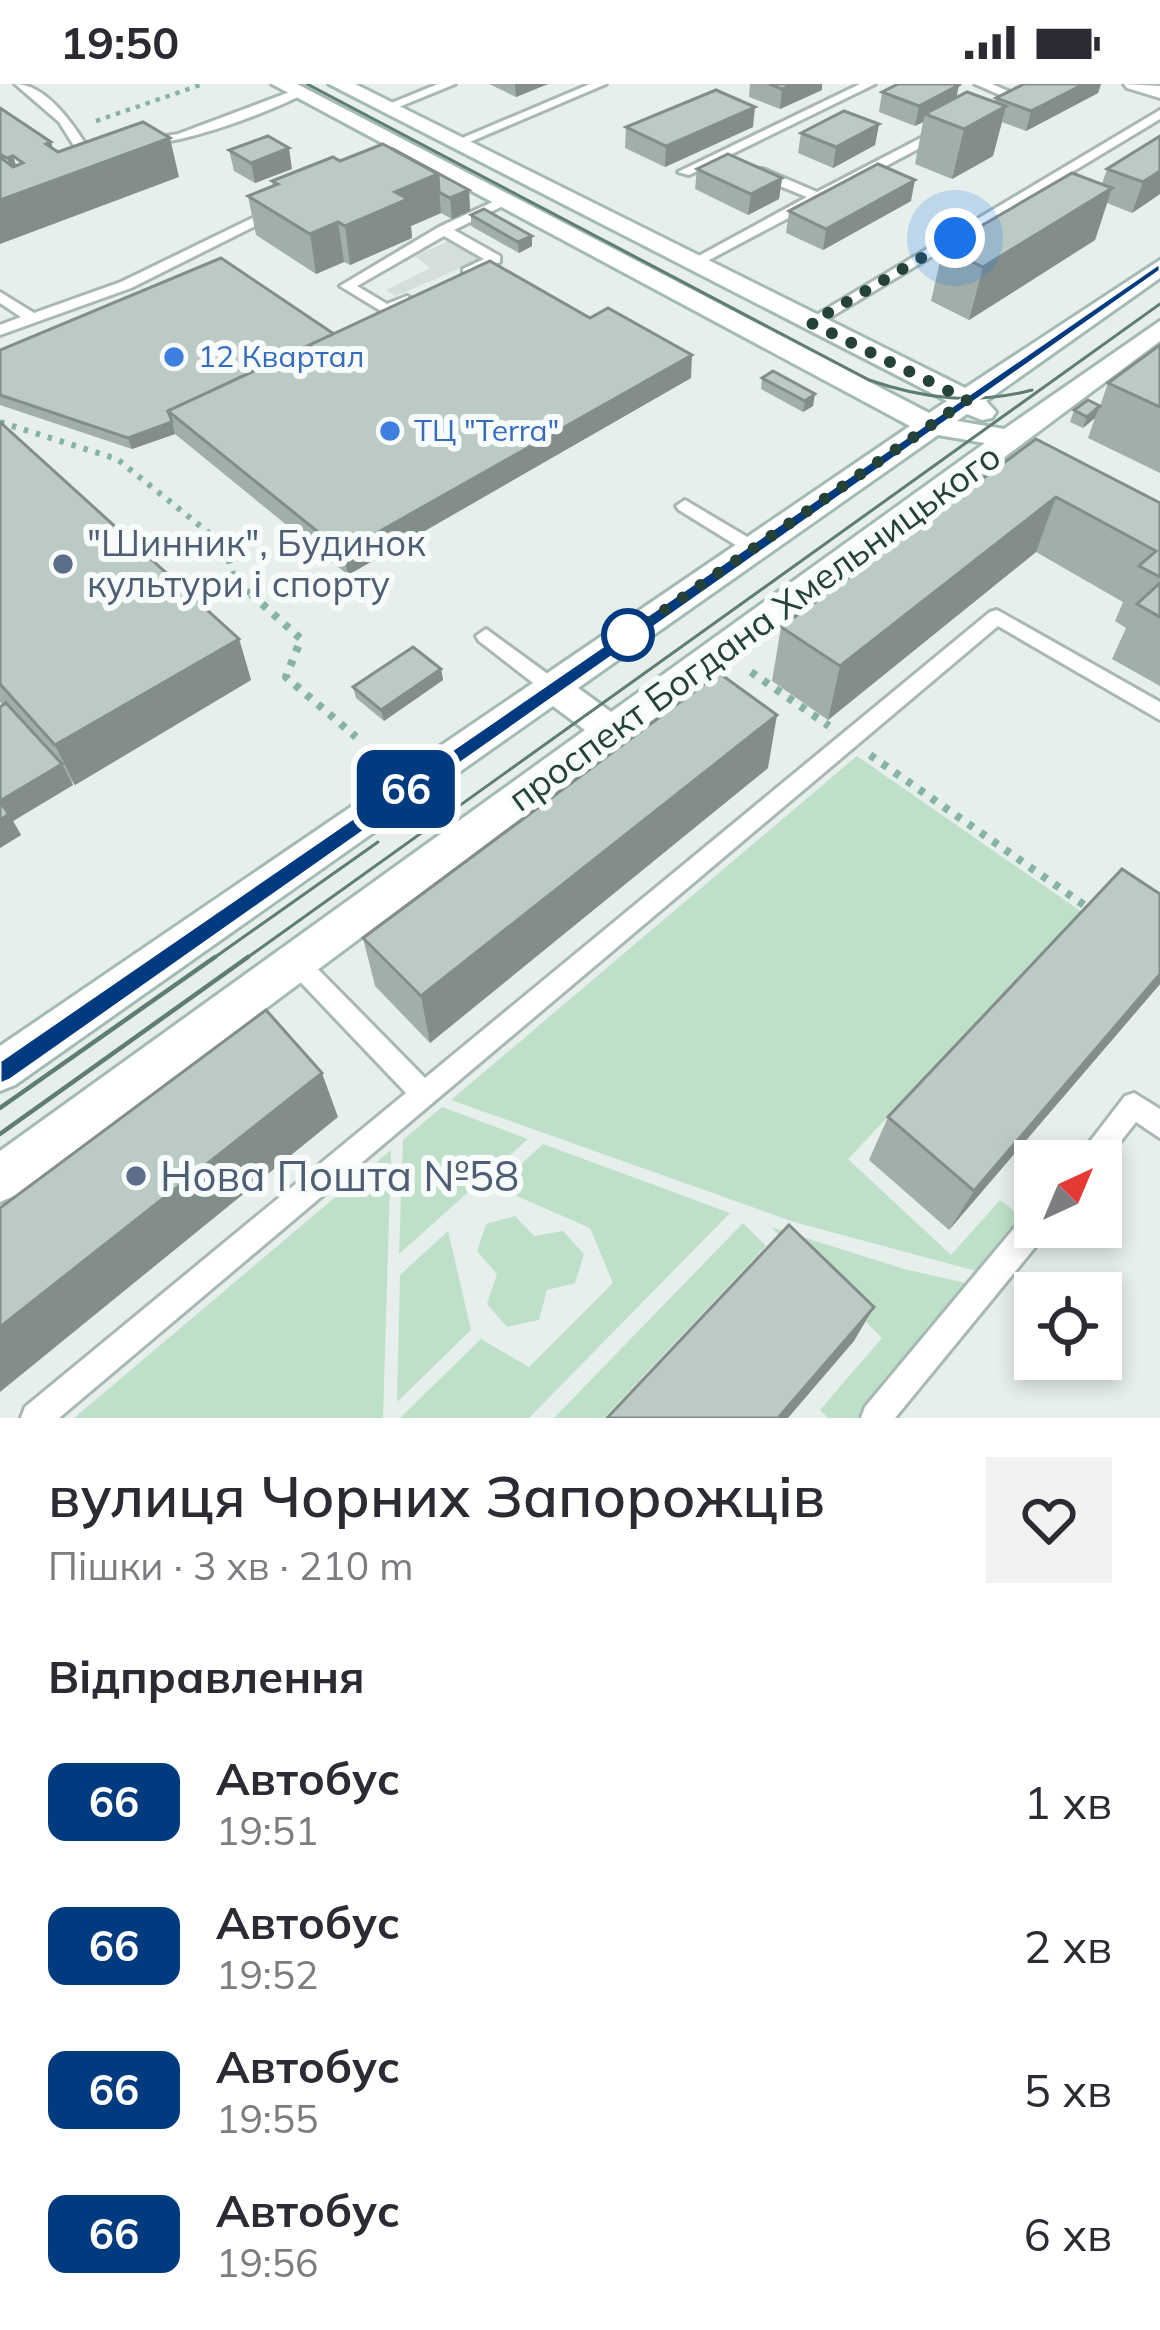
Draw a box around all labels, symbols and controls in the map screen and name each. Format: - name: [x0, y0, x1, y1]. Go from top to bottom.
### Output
- text: 19:50: [60, 14, 179, 70]
- your location: [925, 208, 985, 268]
- place label: 12 Квартал: [198, 337, 364, 375]
- marker: 12 Квартал: [161, 344, 187, 370]
- place label: ТЦ "Terra": [414, 411, 559, 449]
- marker: ТЦ "Terra": [377, 418, 403, 444]
- street label: проспект Богдана Хмельницького: [499, 433, 1009, 820]
- place label: "Шинник", Будинок культури і спорту: [87, 520, 426, 606]
- marker: "Шинник", Будинок культури і спорту: [50, 551, 76, 577]
- unlabelled marker: [603, 610, 653, 660]
- line badge: 66: [352, 750, 460, 828]
- text: 66: [381, 762, 431, 815]
- north arrow: [1014, 1140, 1122, 1248]
- map controls: [1014, 1140, 1122, 1380]
- place label: Нова Пошта №58: [160, 1149, 519, 1202]
- marker: Нова Пошта №58: [123, 1163, 149, 1189]
- button: locate: [1014, 1272, 1122, 1380]
- button: heart: [986, 1457, 1112, 1583]
- text: вулиця Чорних Запорожців: [48, 1460, 825, 1531]
- text: Пішки · 3 хв · 210 m: [48, 1541, 413, 1590]
- text: Відправлення: [48, 1648, 365, 1704]
- text: Автобус: [216, 1750, 400, 1806]
- text: 1 хв: [1024, 1774, 1112, 1830]
- text: 66: [89, 1775, 139, 1828]
- text: 19:51: [216, 1806, 319, 1855]
- text: Автобус: [216, 1894, 400, 1950]
- text: 2 хв: [1024, 1918, 1112, 1974]
- text: 66: [89, 1919, 139, 1972]
- text: 19:52: [216, 1950, 319, 1999]
- text: Автобус: [216, 2038, 400, 2094]
- text: 5 хв: [1024, 2062, 1112, 2118]
- text: 66: [89, 2063, 139, 2116]
- text: 19:55: [216, 2094, 319, 2143]
- text: Автобус: [216, 2182, 400, 2238]
- text: 6 хв: [1024, 2206, 1112, 2262]
- text: 66: [89, 2207, 139, 2260]
- text: 19:56: [216, 2238, 319, 2287]

